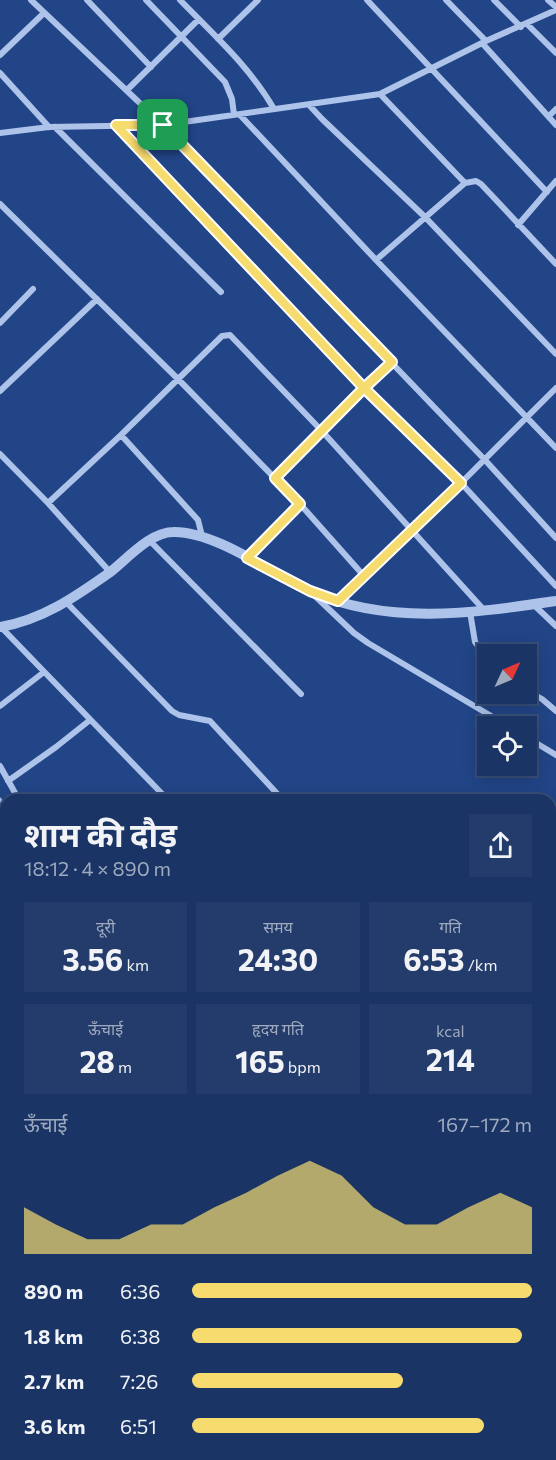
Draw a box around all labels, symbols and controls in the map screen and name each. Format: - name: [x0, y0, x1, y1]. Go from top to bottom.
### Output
- pin: [137, 99, 188, 150]
- icon: arrive: [146, 108, 179, 141]
- north arrow: [477, 644, 537, 704]
- map controls: [477, 644, 537, 776]
- button: locate: [477, 716, 537, 776]
- text: शाम की दौड़: [24, 813, 177, 854]
- button: share: [469, 814, 532, 877]
- text: 18:12 · 4 × 890 m: [24, 856, 171, 880]
- text: दूरी: [96, 917, 115, 936]
- text: समय: [263, 917, 293, 936]
- text: गति: [439, 917, 461, 936]
- text: 3.56: [62, 940, 123, 977]
- text: 24:30: [238, 940, 318, 977]
- text: 6:53: [403, 940, 465, 977]
- text: km: [123, 955, 149, 974]
- text: /km: [465, 955, 497, 974]
- text: ऊँचाई: [88, 1019, 123, 1038]
- text: हृदय गति: [252, 1019, 304, 1038]
- text: kcal: [436, 1021, 465, 1040]
- text: 214: [426, 1040, 475, 1077]
- text: 28: [79, 1042, 115, 1079]
- text: 165: [235, 1042, 285, 1079]
- text: m: [115, 1057, 132, 1076]
- text: bpm: [285, 1057, 321, 1076]
- text: ऊँचाई: [24, 1112, 67, 1136]
- text: 167–172 m: [438, 1112, 532, 1136]
- text: 890 m: [24, 1279, 83, 1303]
- text: 6:36: [120, 1279, 160, 1303]
- text: 1.8 km: [24, 1324, 83, 1348]
- text: 6:38: [120, 1324, 160, 1348]
- text: 2.7 km: [24, 1369, 84, 1393]
- text: 7:26: [120, 1369, 158, 1393]
- text: 3.6 km: [24, 1414, 85, 1438]
- text: 6:51: [120, 1414, 157, 1438]

